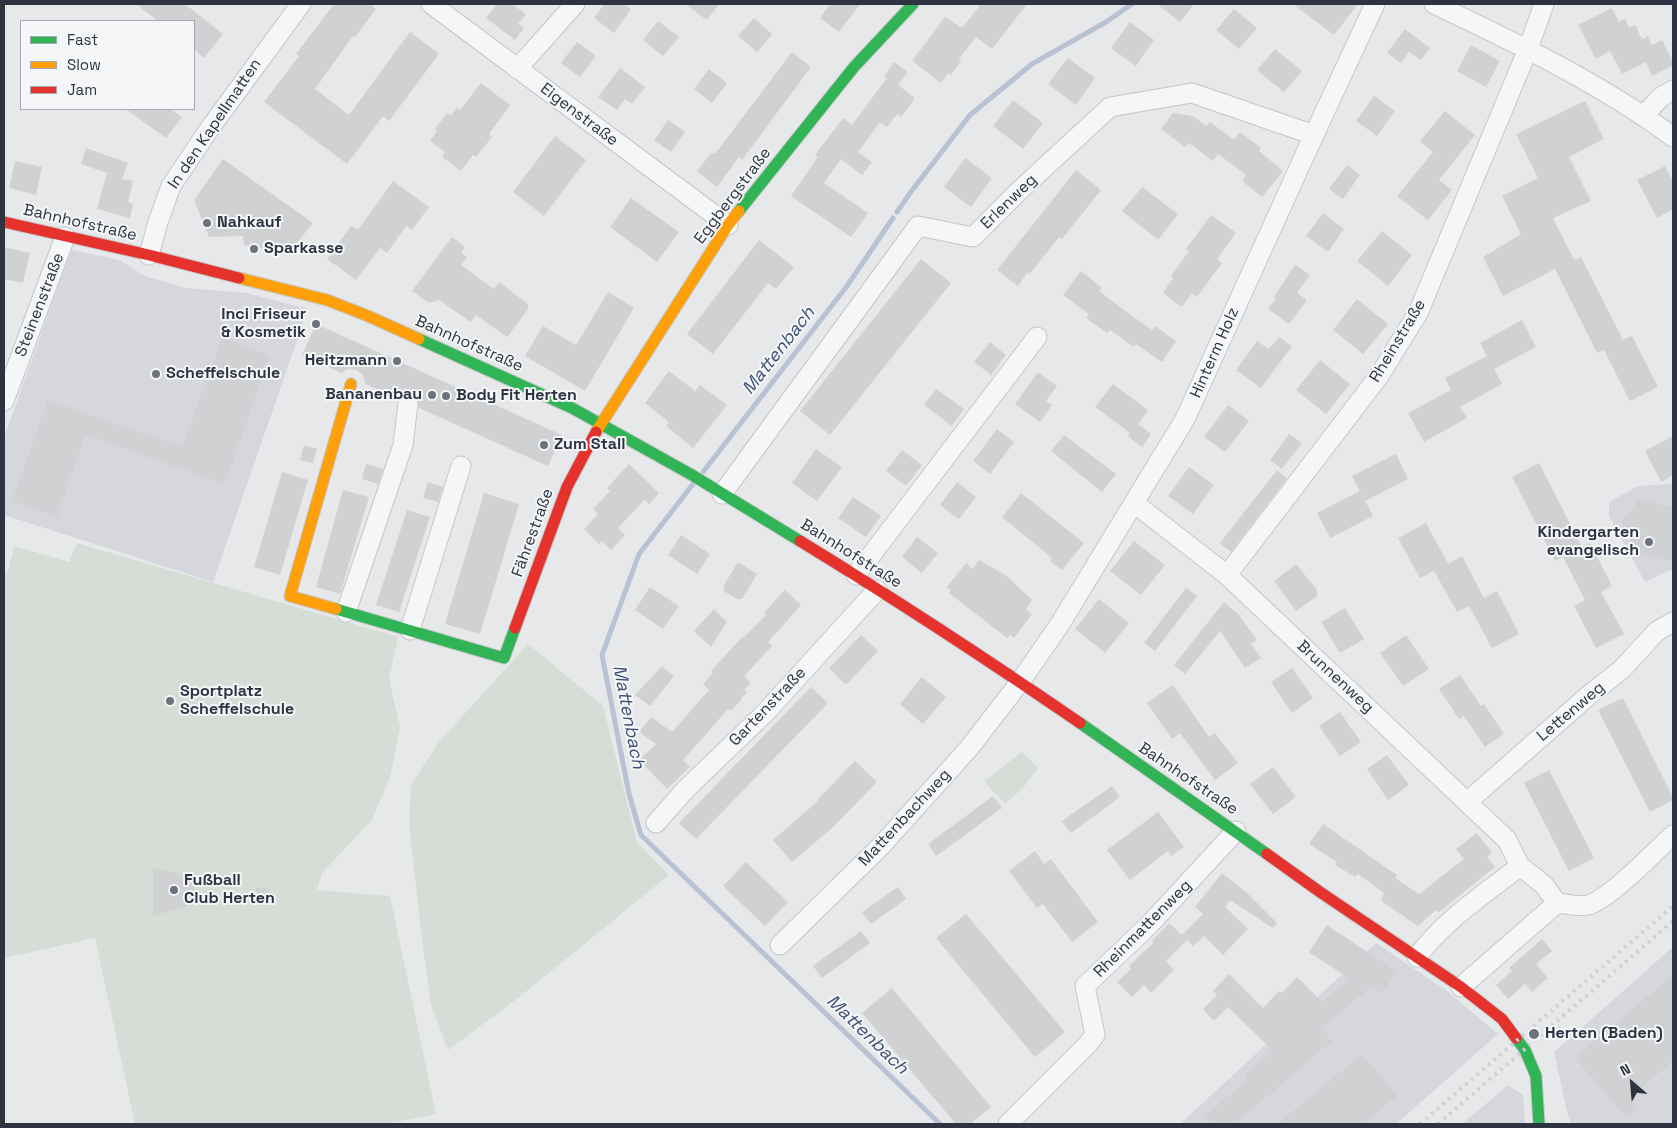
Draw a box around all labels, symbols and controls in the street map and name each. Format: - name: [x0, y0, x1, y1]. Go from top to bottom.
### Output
- legend: [20, 20, 195, 110]
- text: Fast: [67, 30, 98, 49]
- text: Slow: [67, 55, 101, 74]
- street label: In den Kapellmatten: [164, 55, 266, 193]
- street label: Eigenstraße: [536, 79, 622, 151]
- text: Jam: [67, 80, 97, 99]
- street label: Eggbergstraße: [691, 144, 775, 248]
- street label: Erlenweg: [977, 171, 1041, 233]
- street label: Bahnhofstraße: [21, 201, 139, 245]
- place label: Nahkauf: [217, 213, 282, 233]
- marker: Nahkauf: [201, 217, 213, 229]
- place label: Sparkasse: [264, 239, 344, 259]
- marker: Sparkasse: [248, 243, 260, 255]
- street label: Steinenstraße: [11, 250, 69, 360]
- street label: Rheinstraße: [1366, 296, 1430, 386]
- water label: Mattenbach: [738, 303, 820, 399]
- place label: Inci Friseur & Kosmetik: [221, 305, 306, 343]
- street label: Hinterm Holz: [1186, 305, 1244, 401]
- street label: Bahnhofstraße: [412, 312, 526, 376]
- marker: Inci Friseur & Kosmetik: [310, 318, 322, 330]
- place label: Heitzmann: [305, 351, 387, 371]
- marker: Heitzmann: [391, 355, 403, 367]
- place label: Scheffelschule: [166, 364, 280, 384]
- marker: Scheffelschule: [150, 368, 162, 380]
- place label: Bananenbau: [325, 385, 422, 405]
- place label: Body Fit Herten: [456, 386, 577, 406]
- marker: Bananenbau: [426, 389, 438, 401]
- marker: Body Fit Herten: [440, 390, 452, 402]
- place label: Zum Stall: [554, 435, 625, 455]
- marker: Zum Stall: [538, 439, 550, 451]
- street label: Fährestraße: [508, 486, 558, 580]
- street label: Bahnhofstraße: [797, 515, 905, 593]
- place label: Kindergarten evangelisch: [1537, 523, 1639, 561]
- marker: Kindergarten evangelisch: [1643, 536, 1655, 548]
- street label: Brunnenweg: [1293, 637, 1377, 717]
- water label: Mattenbach: [607, 663, 649, 771]
- street label: Gartenstraße: [726, 664, 810, 750]
- street label: Lettenweg: [1533, 678, 1609, 746]
- place label: Sportplatz Scheffelschule: [180, 682, 294, 720]
- marker: Sportplatz Scheffelschule: [164, 695, 176, 707]
- street label: Bahnhofstraße: [1135, 739, 1241, 819]
- street label: Mattenbachweg: [855, 765, 955, 871]
- place label: Fußball Club Herten: [184, 871, 275, 909]
- street label: Rheinmattenweg: [1090, 876, 1196, 982]
- marker: Fußball Club Herten: [168, 884, 180, 896]
- water label: Mattenbach: [822, 991, 912, 1079]
- place label: Herten (Baden): [1545, 1024, 1663, 1044]
- marker: Herten (Baden): [1527, 1027, 1541, 1041]
- north arrow: [1607, 1058, 1657, 1108]
- text: N: [1617, 1059, 1633, 1080]

